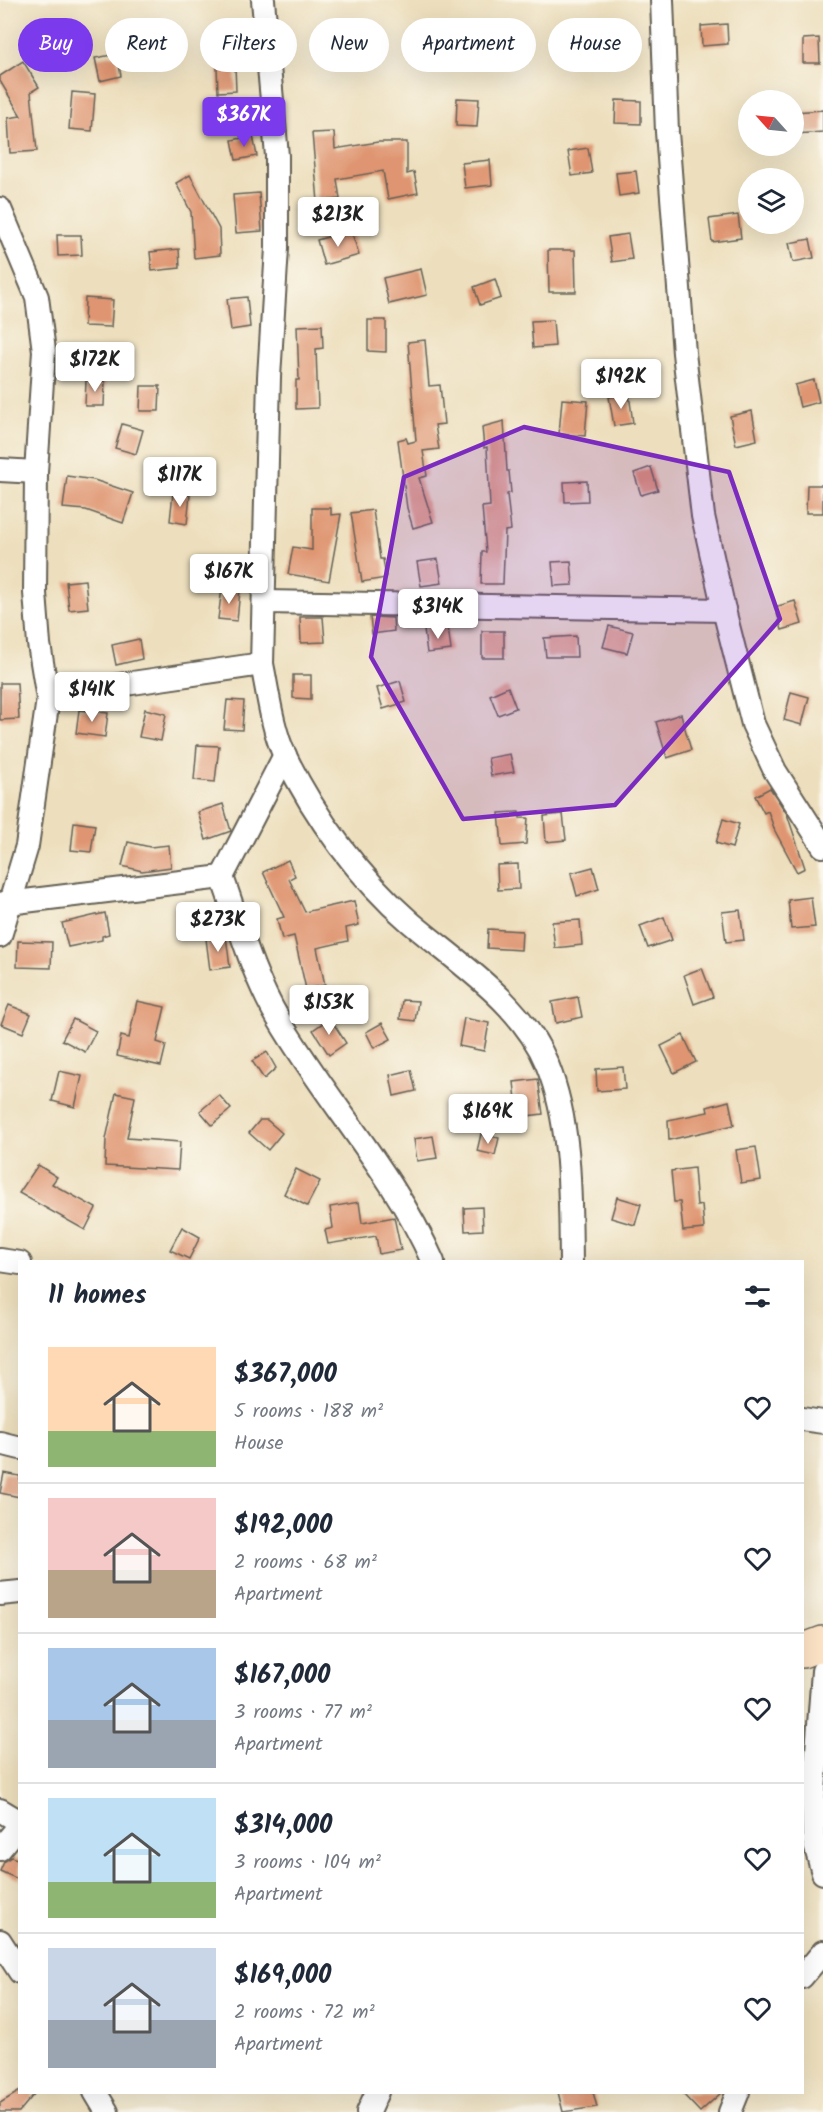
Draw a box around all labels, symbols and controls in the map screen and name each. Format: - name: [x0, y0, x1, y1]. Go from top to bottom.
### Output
- chip: Buy: [18, 18, 93, 72]
- chip: Rent: [105, 18, 188, 72]
- chip: Filters: [200, 18, 297, 72]
- chip: New: [309, 18, 389, 72]
- chip: Apartment: [401, 18, 536, 72]
- chip: House: [548, 18, 642, 72]
- north arrow: [738, 90, 804, 156]
- map controls: [738, 90, 804, 234]
- pin: $367K: [202, 97, 286, 148]
- text: $367K: [216, 100, 272, 132]
- button: layers: [738, 168, 804, 234]
- pin: $213K: [296, 197, 380, 248]
- text: $213K: [312, 200, 364, 232]
- pin: $172K: [53, 342, 137, 393]
- text: $172K: [69, 345, 121, 377]
- pin: $192K: [579, 359, 663, 410]
- text: $192K: [595, 362, 647, 394]
- pin: $117K: [138, 457, 222, 508]
- text: $117K: [157, 460, 203, 492]
- pin: $167K: [187, 554, 271, 605]
- text: $167K: [204, 557, 254, 589]
- pin: $314K: [396, 589, 480, 640]
- text: $314K: [412, 592, 464, 624]
- pin: $141K: [50, 672, 134, 723]
- text: $141K: [69, 675, 115, 707]
- pin: $273K: [176, 902, 260, 953]
- text: $273K: [190, 905, 246, 937]
- pin: $153K: [287, 985, 371, 1036]
- text: $153K: [304, 988, 354, 1020]
- pin: $169K: [446, 1094, 530, 1145]
- text: $169K: [463, 1097, 513, 1129]
- text: 11 homes: [48, 1275, 146, 1317]
- icon: filters: [741, 1280, 774, 1313]
- text: $367,000: [234, 1354, 337, 1396]
- icon: home: [96, 1371, 168, 1443]
- icon: heart: [741, 1391, 774, 1424]
- text: 5 rooms · 188 m²: [234, 1396, 383, 1428]
- text: House: [234, 1428, 284, 1460]
- text: $192,000: [234, 1505, 332, 1547]
- icon: home: [96, 1522, 168, 1594]
- icon: heart: [741, 1542, 774, 1575]
- text: 2 rooms · 68 m²: [234, 1547, 377, 1579]
- text: Apartment: [234, 1579, 323, 1611]
- text: $167,000: [234, 1655, 330, 1697]
- icon: home: [96, 1672, 168, 1744]
- icon: heart: [741, 1692, 774, 1725]
- text: 3 rooms · 77 m²: [234, 1697, 372, 1729]
- text: Apartment: [234, 1729, 323, 1761]
- text: $314,000: [234, 1805, 332, 1847]
- icon: home: [96, 1822, 168, 1894]
- icon: heart: [741, 1842, 774, 1875]
- text: 3 rooms · 104 m²: [234, 1847, 381, 1879]
- text: Apartment: [234, 1879, 323, 1911]
- text: $169,000: [234, 1955, 331, 1997]
- icon: home: [96, 1972, 168, 2044]
- icon: heart: [741, 1992, 774, 2025]
- text: 2 rooms · 72 m²: [234, 1997, 375, 2029]
- text: Apartment: [234, 2029, 323, 2061]

